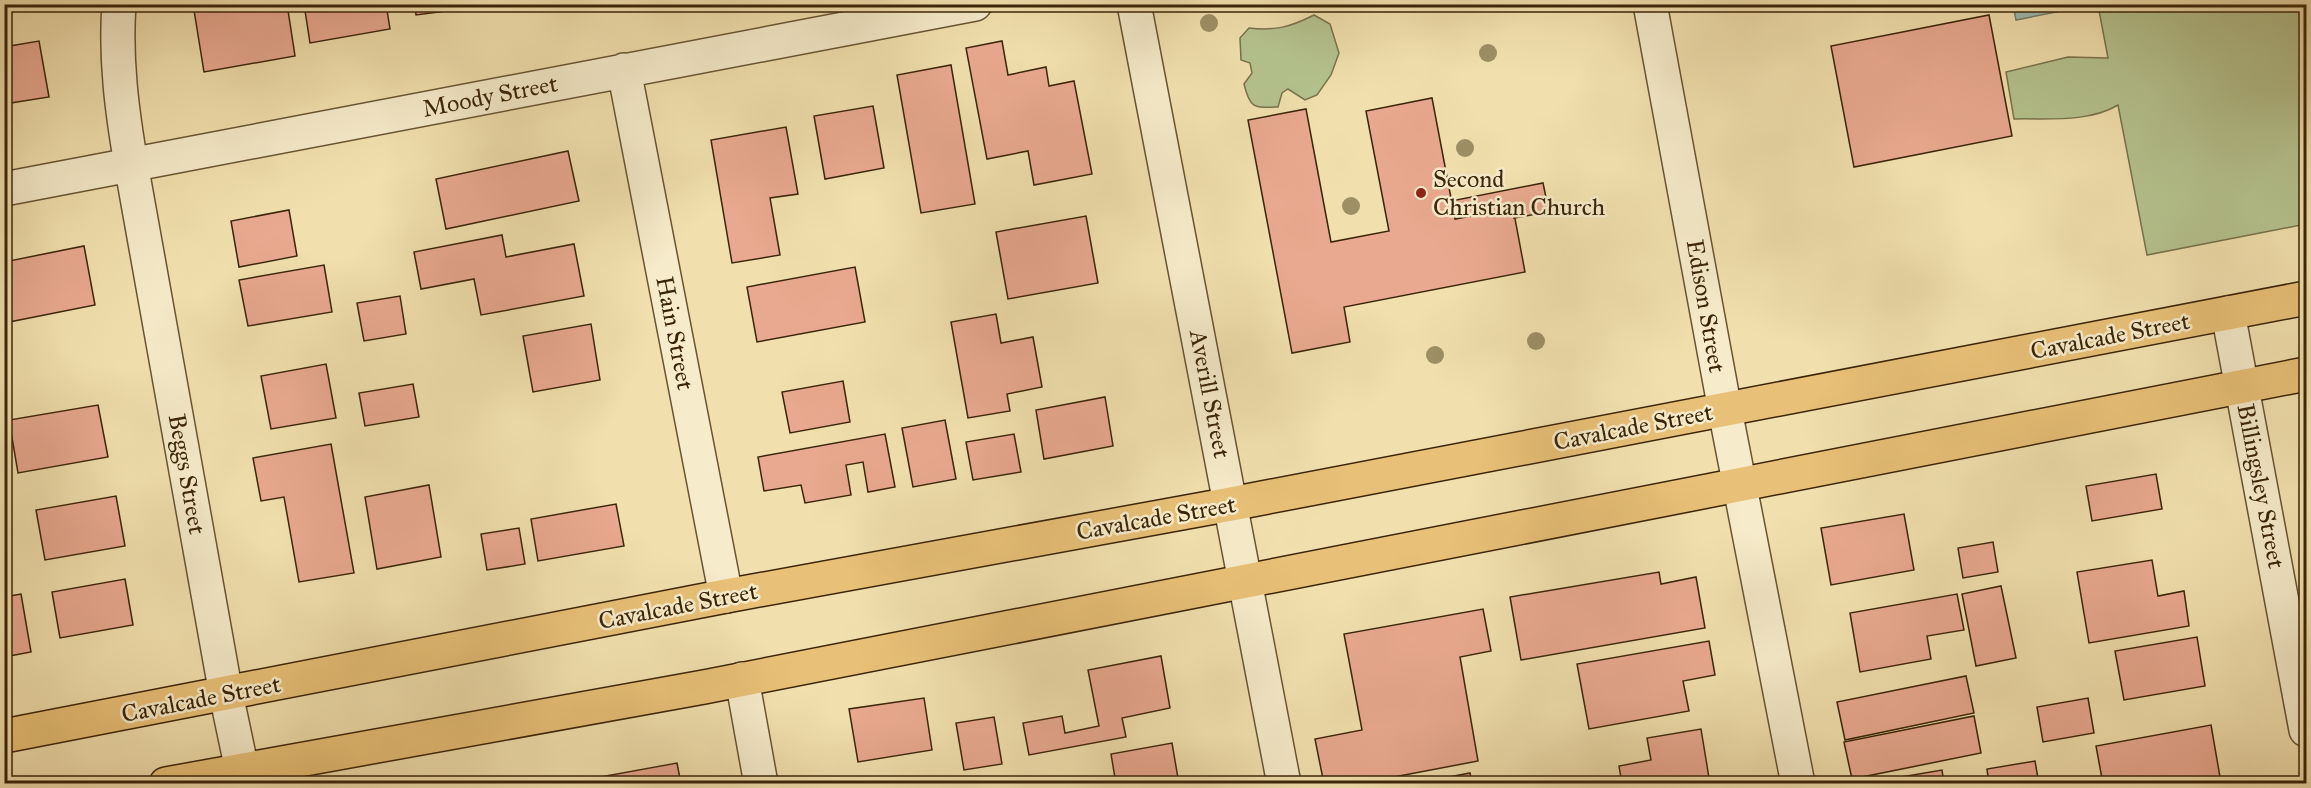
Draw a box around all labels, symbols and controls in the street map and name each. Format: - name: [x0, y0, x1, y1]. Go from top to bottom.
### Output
- street label: Moody Street: [420, 68, 561, 124]
- place label: Second Christian Church: [1433, 164, 1605, 222]
- marker: Second Christian Church: [1414, 186, 1428, 200]
- street label: Edison Street: [1680, 237, 1733, 375]
- street label: Hain Street: [649, 274, 701, 393]
- street label: Cavalcade Street: [2028, 306, 2193, 366]
- street label: Averill Street: [1183, 326, 1237, 461]
- street label: Cavalcade Street: [1551, 397, 1716, 457]
- street label: Billingsley Street: [2230, 401, 2292, 571]
- street label: Beggs Street: [162, 411, 212, 537]
- street label: Cavalcade Street: [1074, 489, 1239, 547]
- street label: Cavalcade Street: [596, 576, 761, 636]
- street label: Cavalcade Street: [119, 669, 284, 729]

